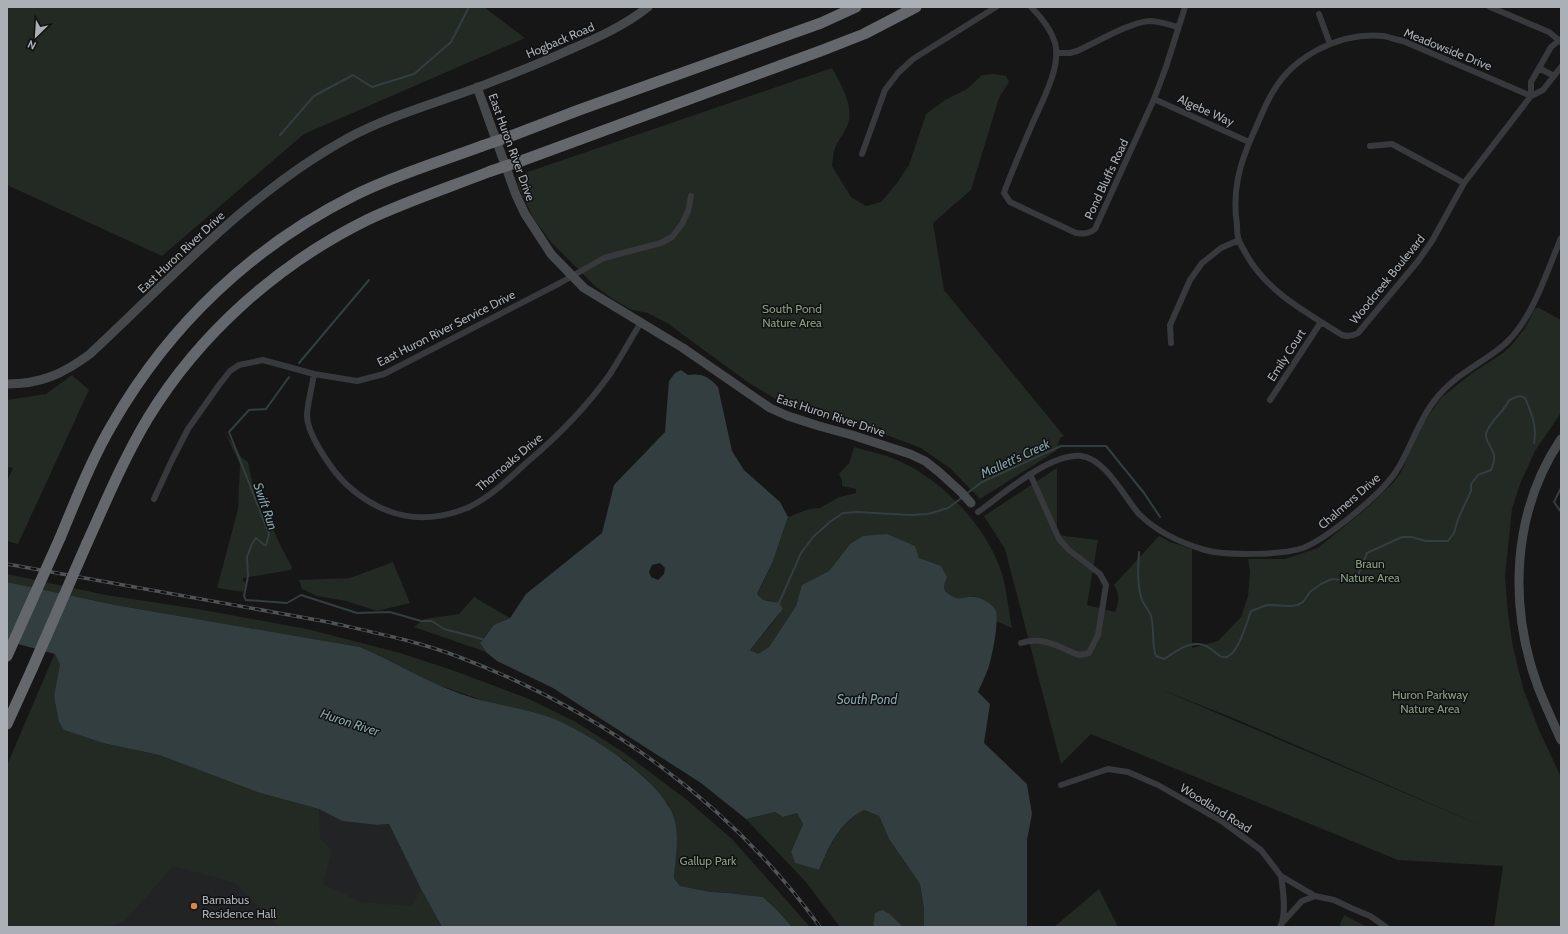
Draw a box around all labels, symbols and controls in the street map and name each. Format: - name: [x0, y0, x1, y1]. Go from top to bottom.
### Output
- north arrow: [16, 16, 56, 56]
- street label: Hogback Road: [524, 19, 596, 61]
- street label: Meadowside Drive: [1402, 25, 1494, 73]
- text: N: [25, 37, 38, 53]
- street label: East Huron River Drive: [486, 91, 538, 203]
- street label: Algebe Way: [1175, 91, 1237, 129]
- street label: Pond Bluffs Road: [1081, 136, 1131, 222]
- street label: East Huron River Drive: [134, 208, 228, 296]
- street label: Woodcreek Boulevard: [1346, 231, 1428, 327]
- street label: East Huron River Service Drive: [374, 287, 518, 369]
- park label: South Pond Nature Area: [762, 301, 822, 330]
- street label: Emily Court: [1264, 326, 1308, 384]
- street label: East Huron River Drive: [775, 390, 887, 440]
- street label: Thornoaks Drive: [473, 430, 545, 494]
- water label: Mallett's Creek: [977, 435, 1053, 481]
- street label: Chalmers Drive: [1315, 470, 1383, 532]
- water label: Swift Run: [250, 480, 282, 532]
- park label: Braun Nature Area: [1340, 556, 1400, 585]
- park label: Huron Parkway Nature Area: [1392, 687, 1468, 716]
- water label: South Pond: [837, 691, 897, 707]
- water label: Huron River: [319, 705, 382, 739]
- street label: Woodland Road: [1177, 780, 1255, 836]
- park label: Gallup Park: [680, 853, 737, 868]
- place label: Barnabus Residence Hall: [202, 892, 276, 921]
- marker: Barnabus Residence Hall: [189, 901, 199, 911]

